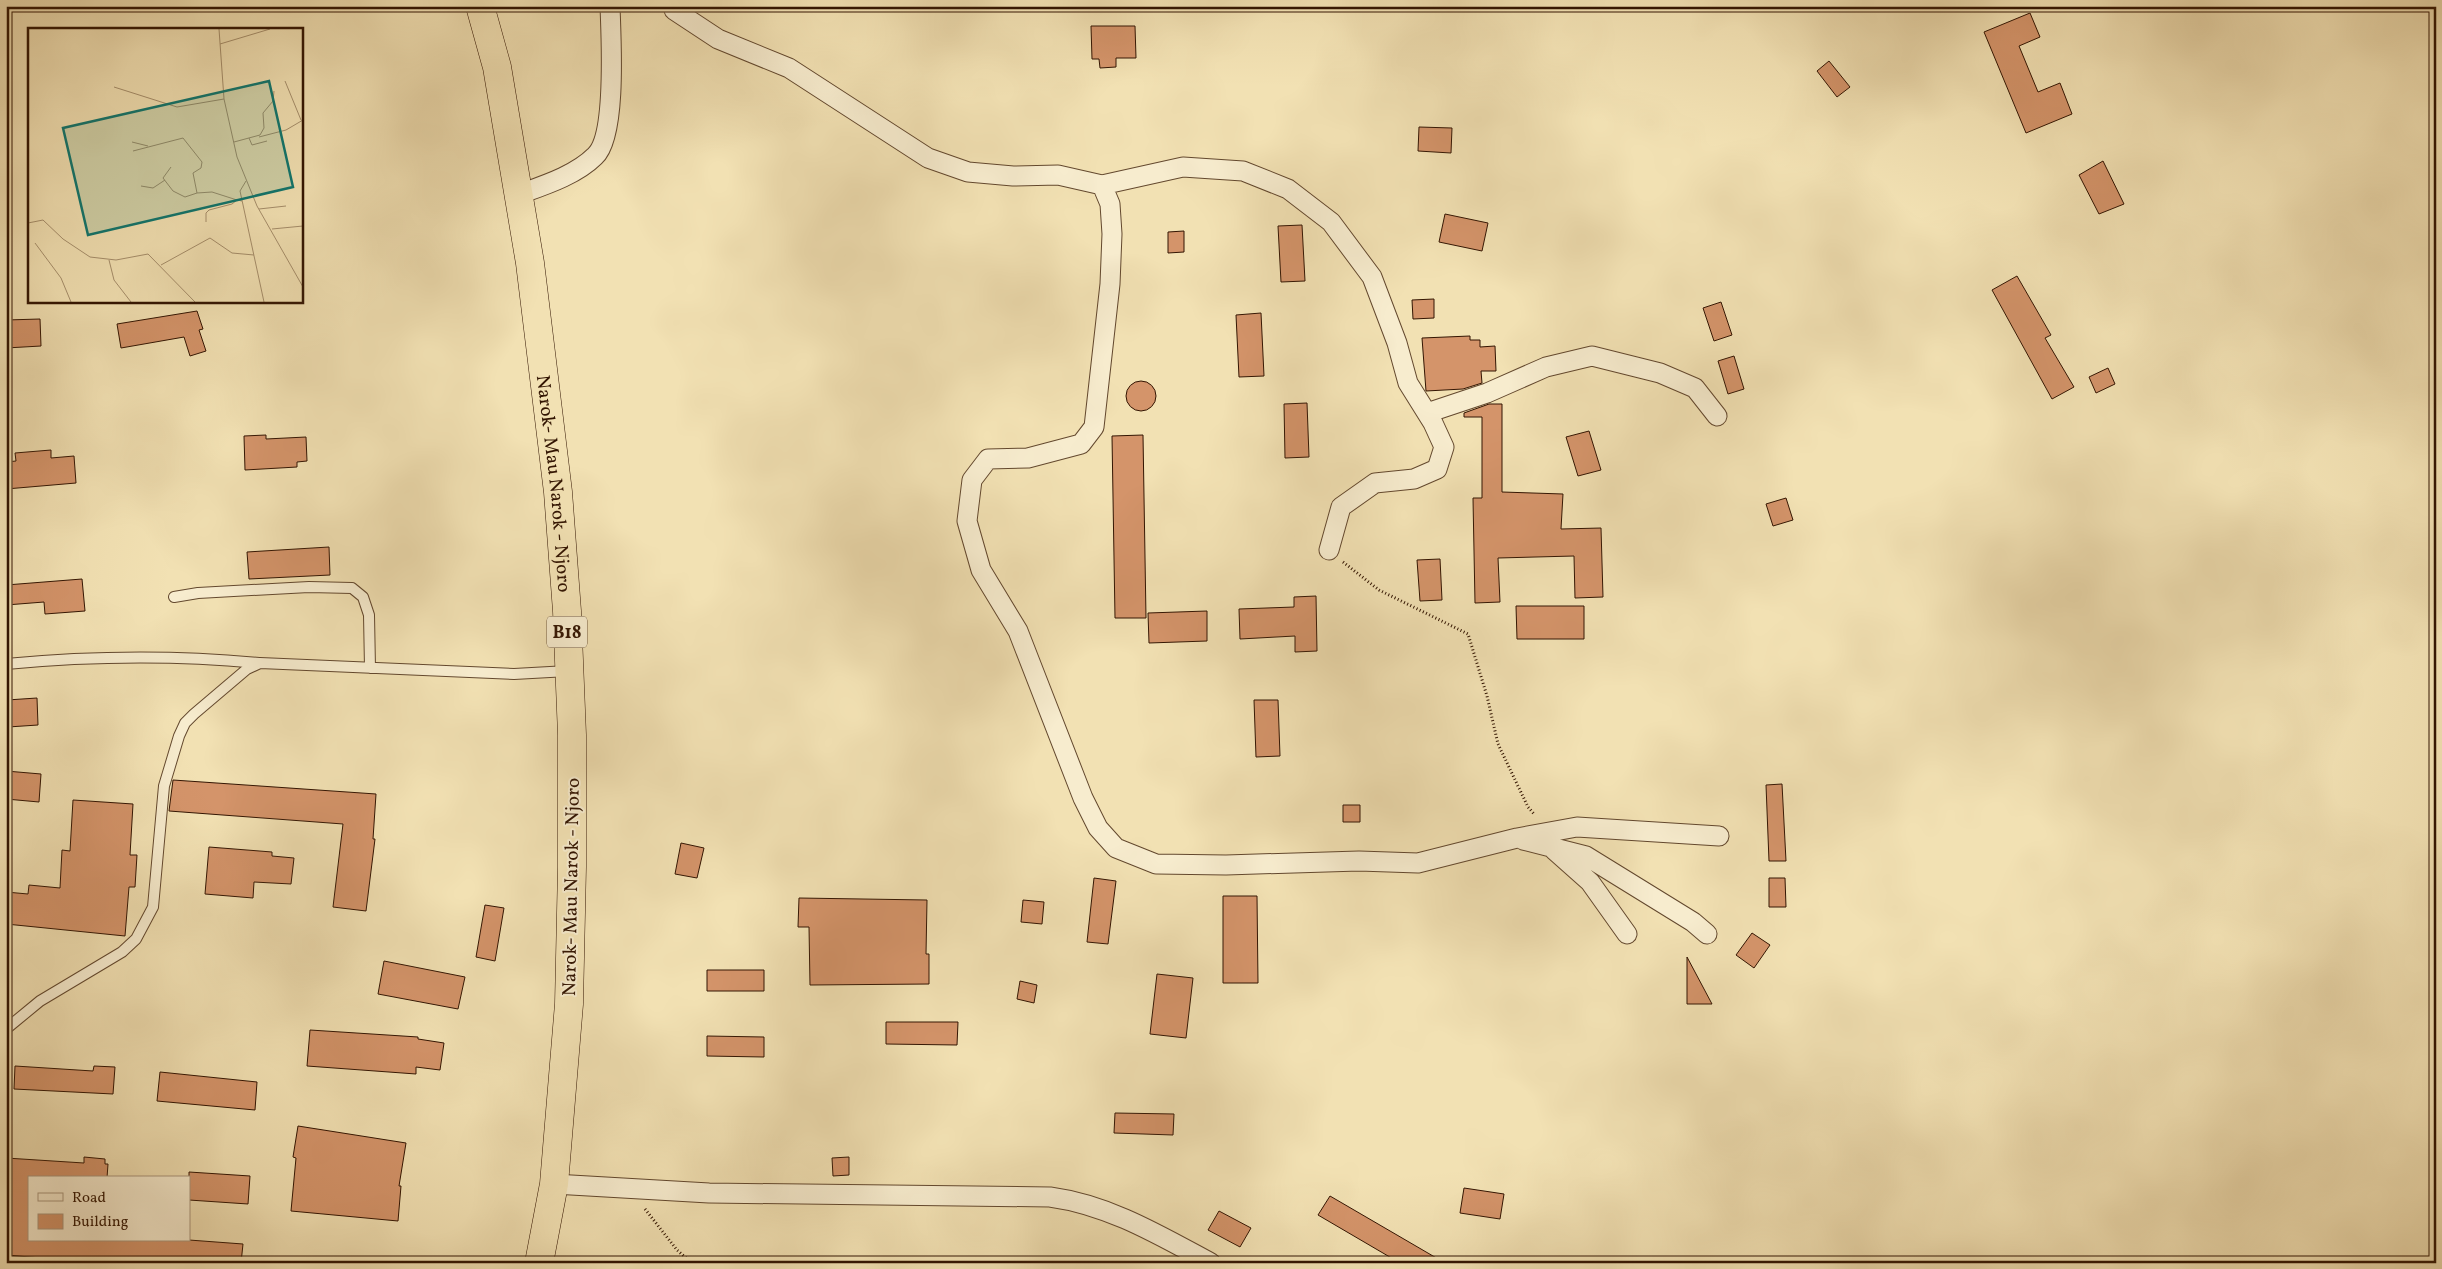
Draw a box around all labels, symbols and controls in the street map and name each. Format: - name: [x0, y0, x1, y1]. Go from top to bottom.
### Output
- inset map: [28, 28, 302, 302]
- street label: Narok- Mau Narok - Njoro: [529, 373, 577, 593]
- road number: B18: [547, 616, 587, 648]
- street label: Narok- Mau Narok - Njoro: [557, 778, 587, 996]
- legend: [28, 1176, 190, 1242]
- text: Road: [72, 1188, 106, 1209]
- text: Building: [72, 1212, 129, 1233]

